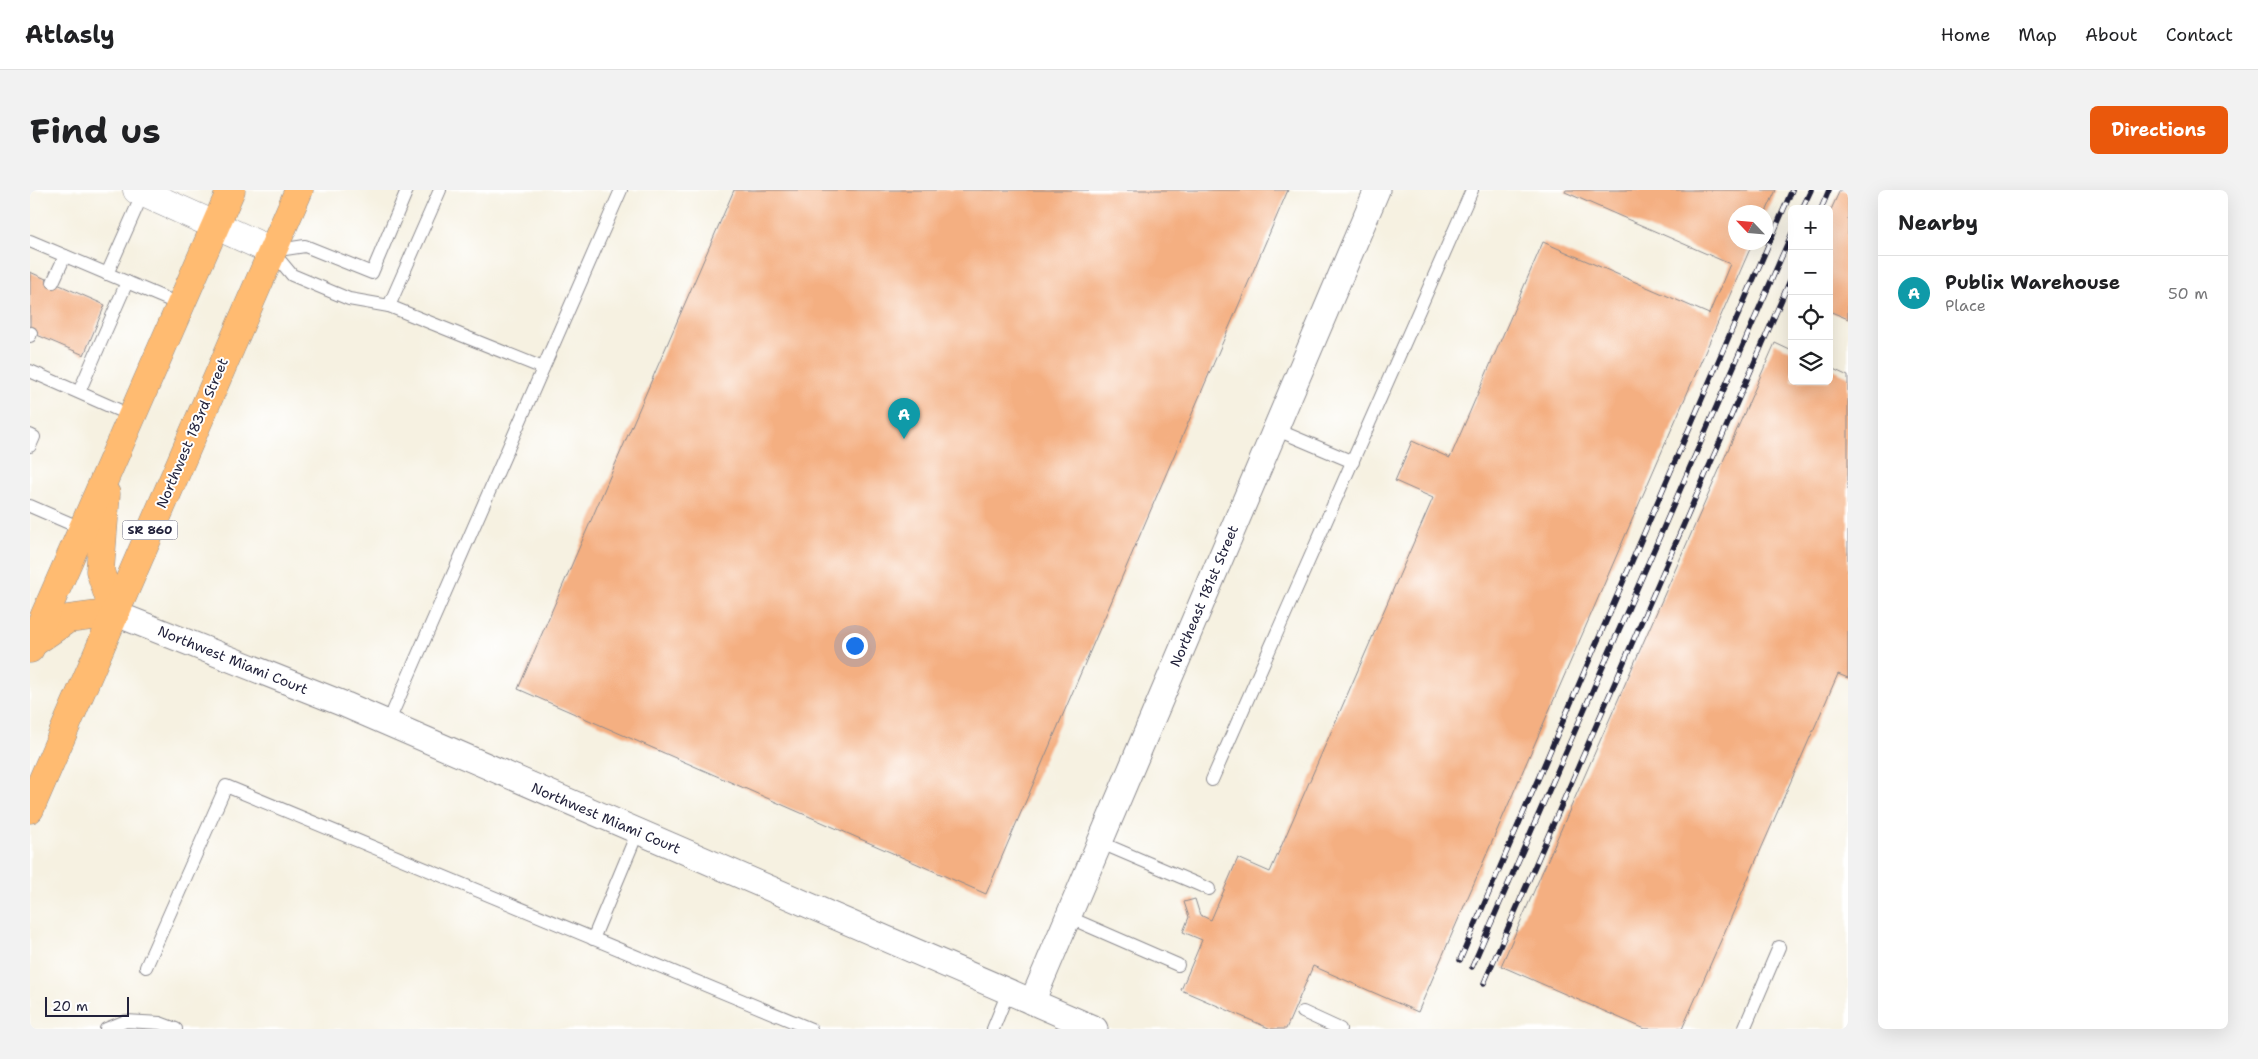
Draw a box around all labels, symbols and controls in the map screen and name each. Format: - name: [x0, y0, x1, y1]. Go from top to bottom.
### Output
- text: Atlasly: [25, 19, 115, 51]
- text: Home: [1941, 23, 1990, 47]
- text: Map: [2018, 23, 2057, 47]
- text: About: [2085, 23, 2138, 47]
- text: Contact: [2166, 23, 2233, 47]
- button: Directions: [2090, 106, 2228, 154]
- text: Find us: [30, 107, 161, 154]
- north arrow: [1728, 205, 1773, 250]
- map controls: [1788, 205, 1833, 385]
- button: +: [1788, 205, 1833, 250]
- text: Nearby: [1898, 209, 1978, 237]
- button: −: [1788, 250, 1833, 295]
- text: Publix Warehouse: [1945, 270, 2120, 295]
- text: A: [1908, 283, 1920, 304]
- text: 50 m: [2168, 283, 2208, 304]
- button: locate: [1788, 295, 1833, 340]
- text: Place: [1945, 295, 1986, 316]
- button: layers: [1788, 340, 1833, 385]
- street label: Northwest 183rd Street: [152, 355, 232, 511]
- pin: A: [888, 398, 920, 439]
- road number: SR 860: [122, 520, 178, 540]
- street label: Northeast 181st Street: [1166, 522, 1242, 670]
- street label: Northwest Miami Court: [155, 622, 311, 698]
- your location: [842, 633, 868, 659]
- street label: Northwest Miami Court: [529, 778, 683, 858]
- scale bar: [45, 994, 129, 1017]
- text: 20 m: [52, 997, 88, 1015]

